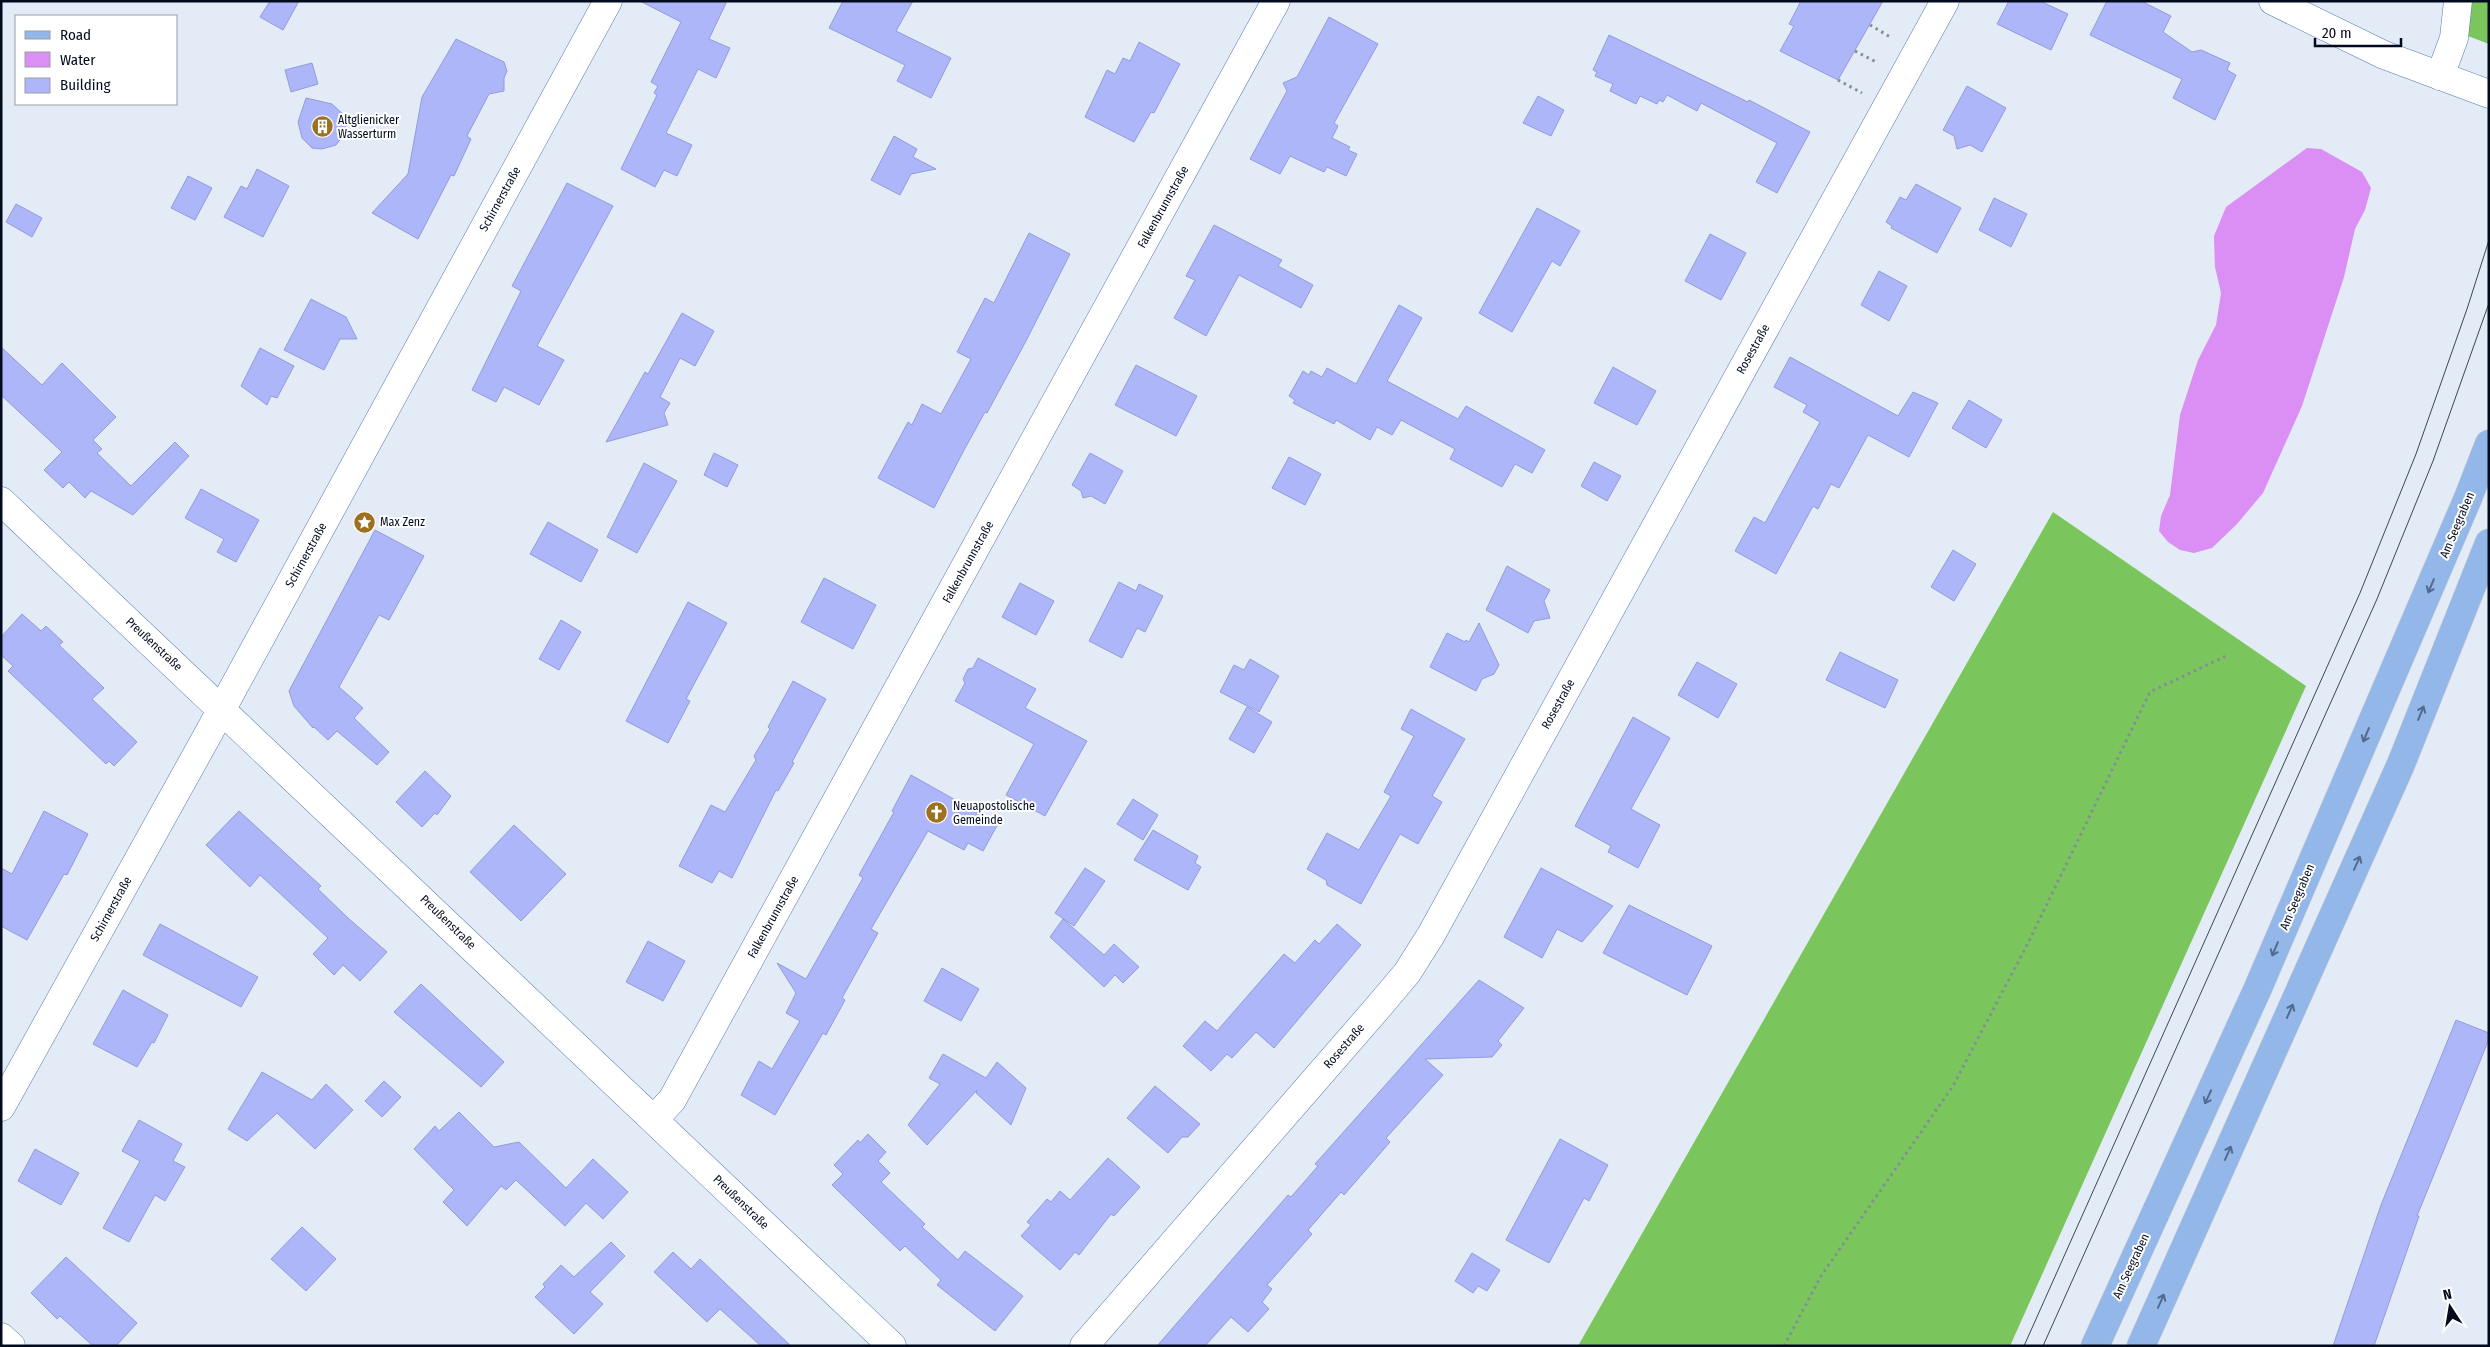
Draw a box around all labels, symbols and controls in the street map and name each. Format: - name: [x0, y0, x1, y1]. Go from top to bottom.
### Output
- legend: [15, 15, 178, 105]
- scale bar: [2315, 15, 2401, 47]
- text: 20 m: [2322, 24, 2352, 42]
- text: Road: [60, 26, 91, 44]
- text: Water: [60, 51, 96, 69]
- text: Building: [60, 76, 111, 94]
- place label: Altglienicker Wasserturm: [338, 113, 400, 141]
- building icon: Altglienicker Wasserturm: [310, 115, 334, 139]
- street label: Falkenbrunnstraße: [1135, 163, 1191, 251]
- street label: Schirnerstraße: [476, 164, 524, 234]
- street label: Rosestraße: [1734, 322, 1772, 376]
- street label: Am Seegraben: [2437, 490, 2477, 560]
- place icon: Max Zenz: [352, 510, 376, 534]
- place label: Max Zenz: [380, 515, 425, 529]
- street label: Falkenbrunnstraße: [940, 518, 996, 606]
- street label: Schirnerstraße: [282, 520, 330, 590]
- one-way arrow: [2425, 578, 2435, 593]
- street label: Preußenstraße: [123, 614, 185, 674]
- street label: Rosestraße: [1539, 677, 1577, 731]
- one-way arrow: [2418, 706, 2427, 721]
- one-way arrow: [2361, 727, 2371, 742]
- place label: Neuapostolische Gemeinde: [953, 799, 1035, 827]
- church icon: Neuapostolische Gemeinde: [925, 801, 949, 825]
- one-way arrow: [2353, 856, 2362, 871]
- street label: Am Seegraben: [2277, 862, 2317, 932]
- street label: Falkenbrunnstraße: [745, 873, 801, 961]
- street label: Schirnerstraße: [87, 874, 135, 944]
- street label: Preußenstraße: [417, 892, 479, 952]
- one-way arrow: [2269, 941, 2279, 956]
- one-way arrow: [2286, 1004, 2296, 1019]
- street label: Rosestraße: [1321, 1021, 1367, 1071]
- one-way arrow: [2203, 1089, 2212, 1104]
- one-way arrow: [2223, 1146, 2233, 1161]
- street label: Preußenstraße: [710, 1172, 772, 1232]
- street label: Am Seegraben: [2110, 1231, 2152, 1301]
- north arrow: [2425, 1282, 2475, 1332]
- text: N: [2442, 1286, 2453, 1304]
- one-way arrow: [2156, 1294, 2166, 1309]

